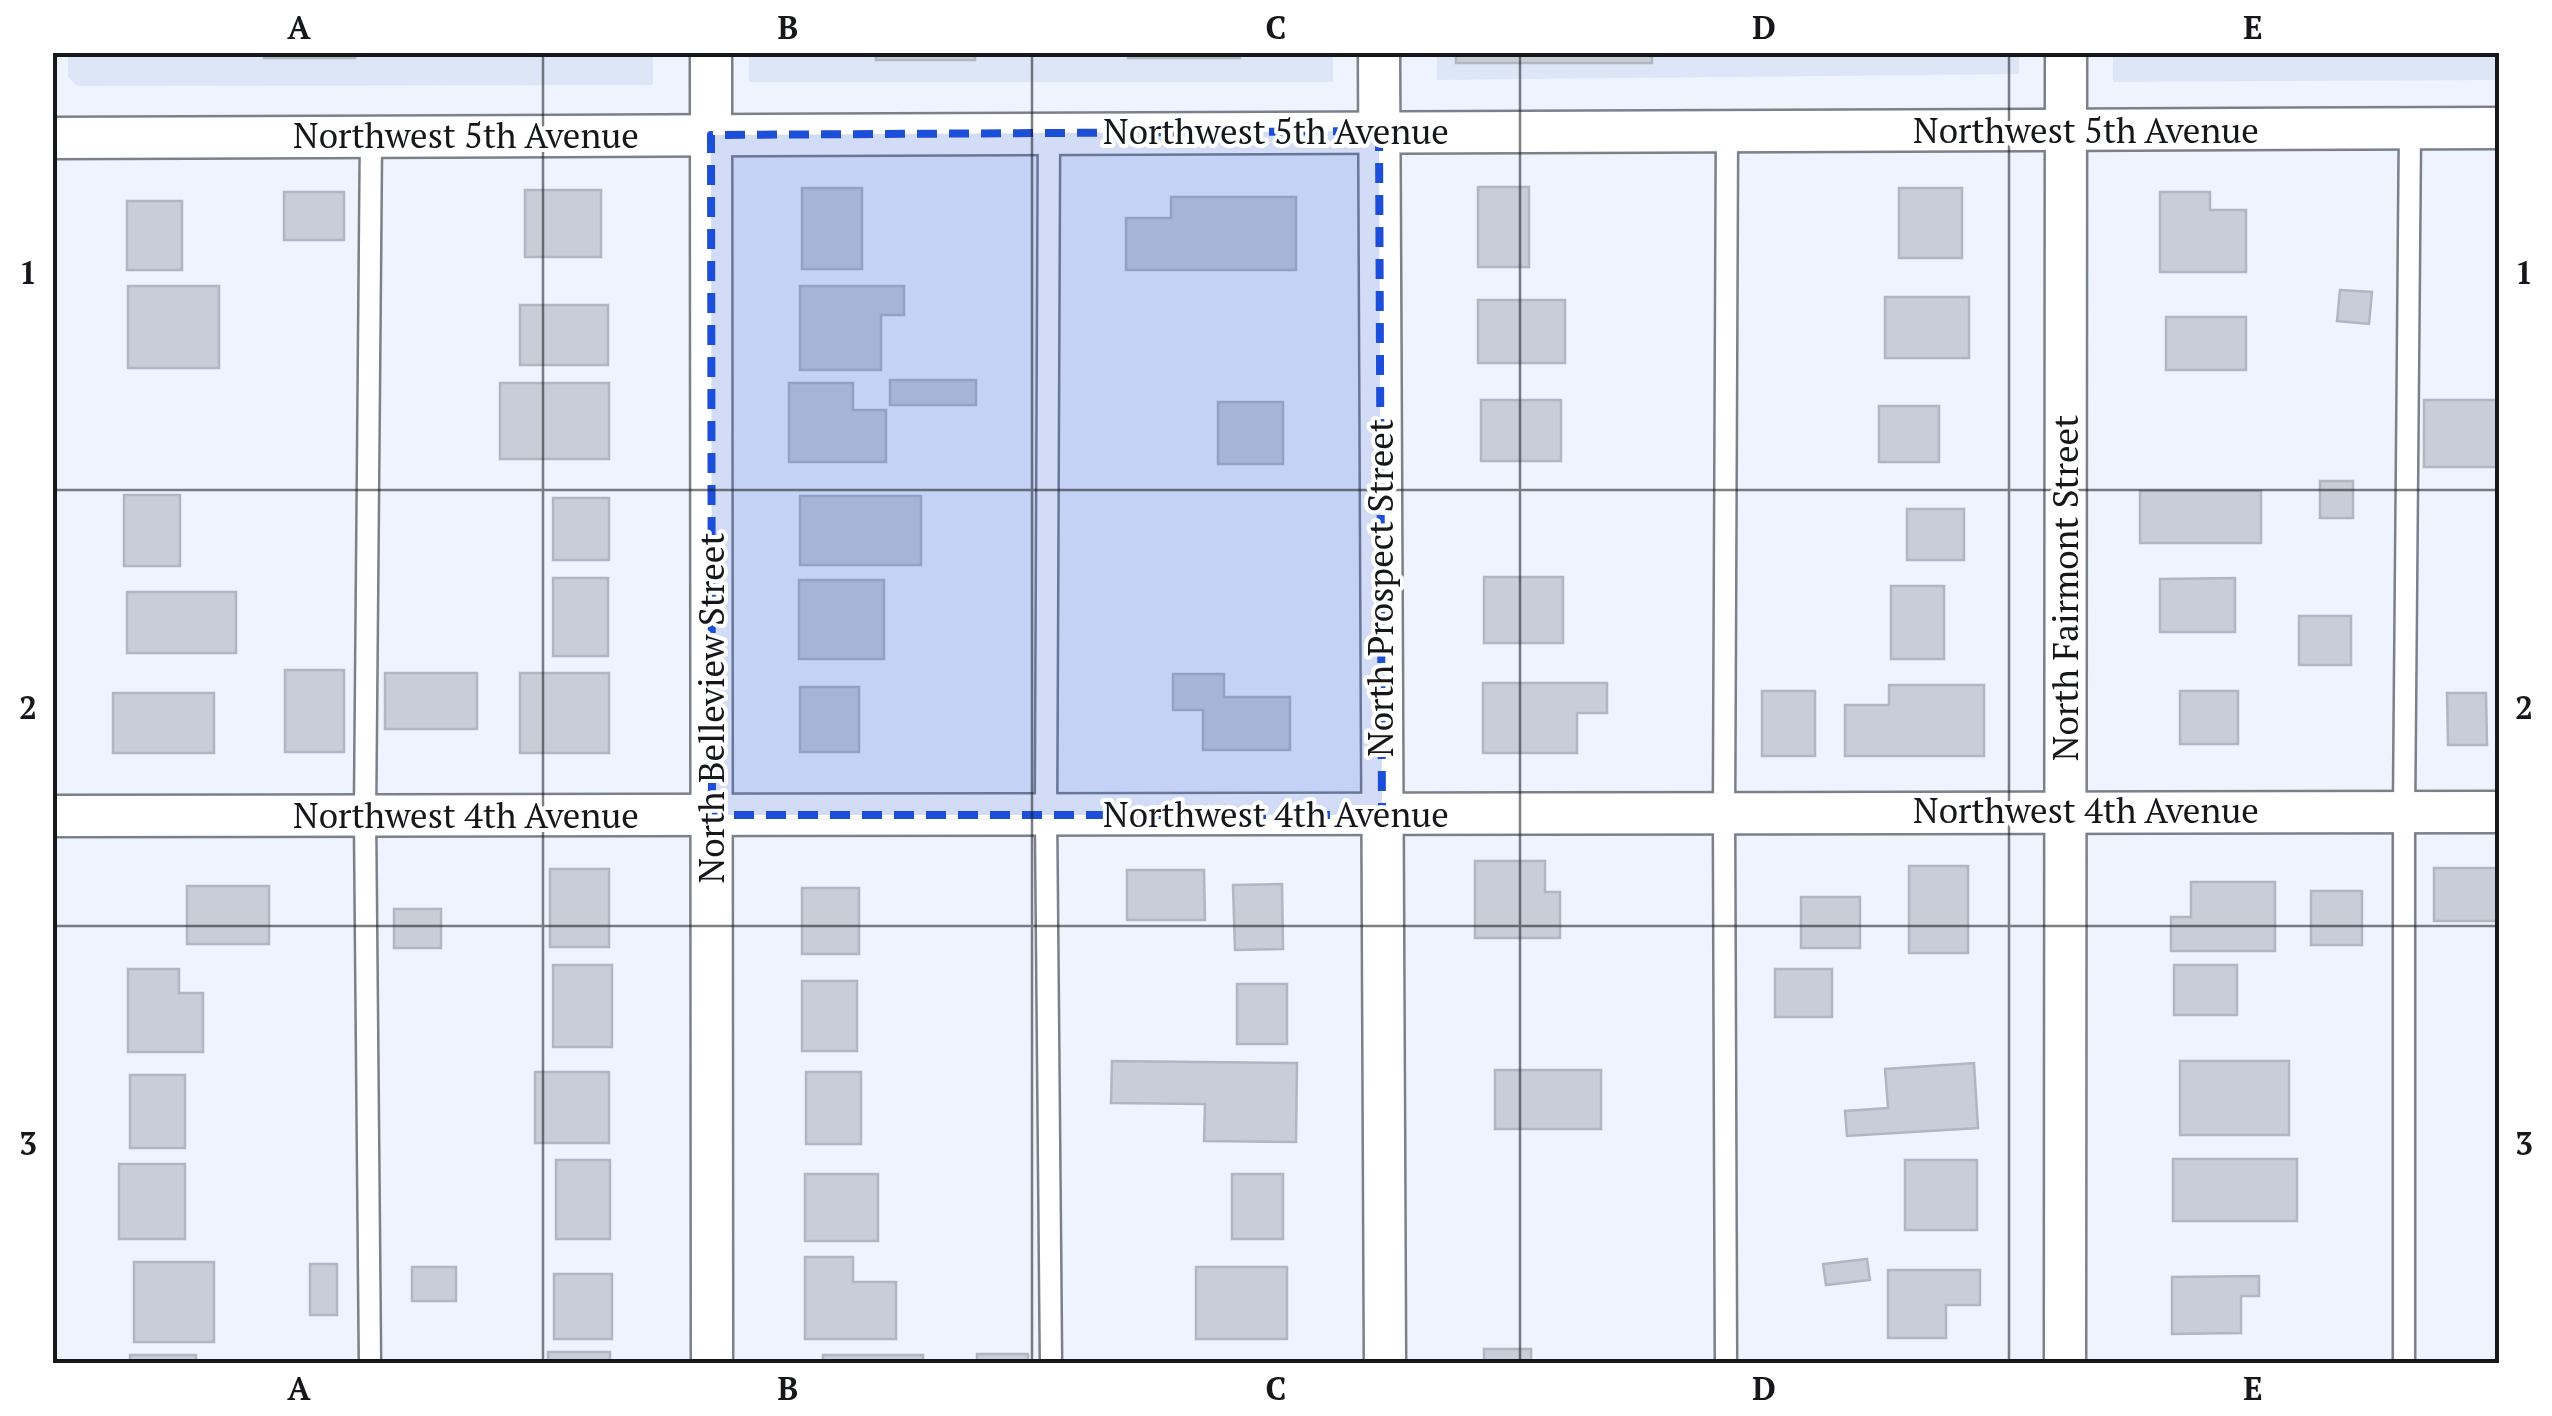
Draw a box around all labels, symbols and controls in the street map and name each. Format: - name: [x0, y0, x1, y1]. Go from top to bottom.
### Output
- text: A: [287, 6, 311, 48]
- text: B: [778, 6, 798, 48]
- text: C: [1266, 6, 1286, 48]
- text: D: [1752, 6, 1776, 48]
- text: E: [2243, 6, 2263, 48]
- street label: Northwest 5th Avenue: [1913, 107, 2259, 153]
- street label: Northwest 5th Avenue: [1103, 108, 1449, 154]
- street label: Northwest 5th Avenue: [293, 112, 639, 158]
- text: 1: [19, 251, 37, 293]
- text: 1: [2515, 251, 2533, 293]
- street label: North Fairmont Street: [2042, 415, 2088, 761]
- street label: North Prospect Street: [1357, 419, 1403, 757]
- street label: North Belleview Street: [688, 533, 734, 883]
- text: 2: [19, 686, 37, 728]
- text: 2: [2515, 686, 2533, 728]
- street label: Northwest 4th Avenue: [1913, 787, 2259, 833]
- street label: Northwest 4th Avenue: [1103, 791, 1449, 837]
- street label: Northwest 4th Avenue: [293, 792, 639, 838]
- text: 3: [19, 1122, 37, 1164]
- text: 3: [2515, 1122, 2533, 1164]
- text: A: [287, 1367, 311, 1409]
- text: B: [778, 1367, 798, 1409]
- text: C: [1266, 1367, 1286, 1409]
- text: D: [1752, 1367, 1776, 1409]
- text: E: [2243, 1367, 2263, 1409]

